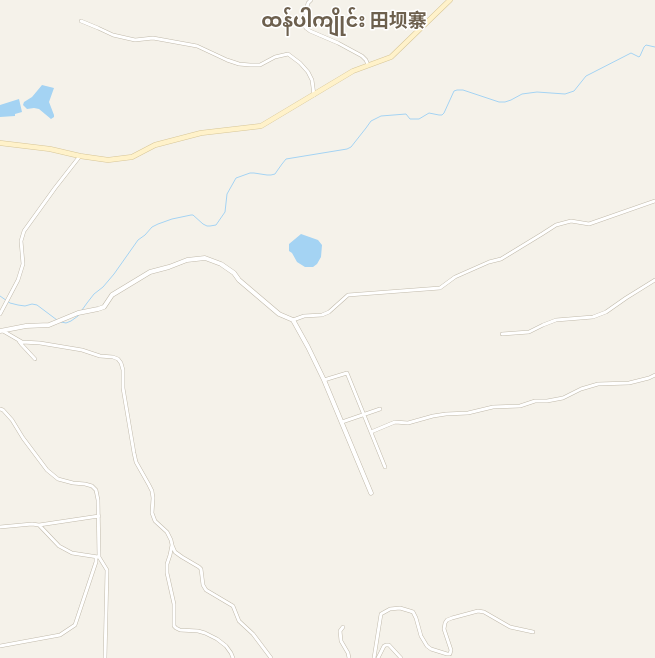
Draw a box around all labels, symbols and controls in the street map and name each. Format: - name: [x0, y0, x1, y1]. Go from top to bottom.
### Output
- district label: ထန်ပါကျိုင်း 田坝寨: [261, 10, 427, 32]

